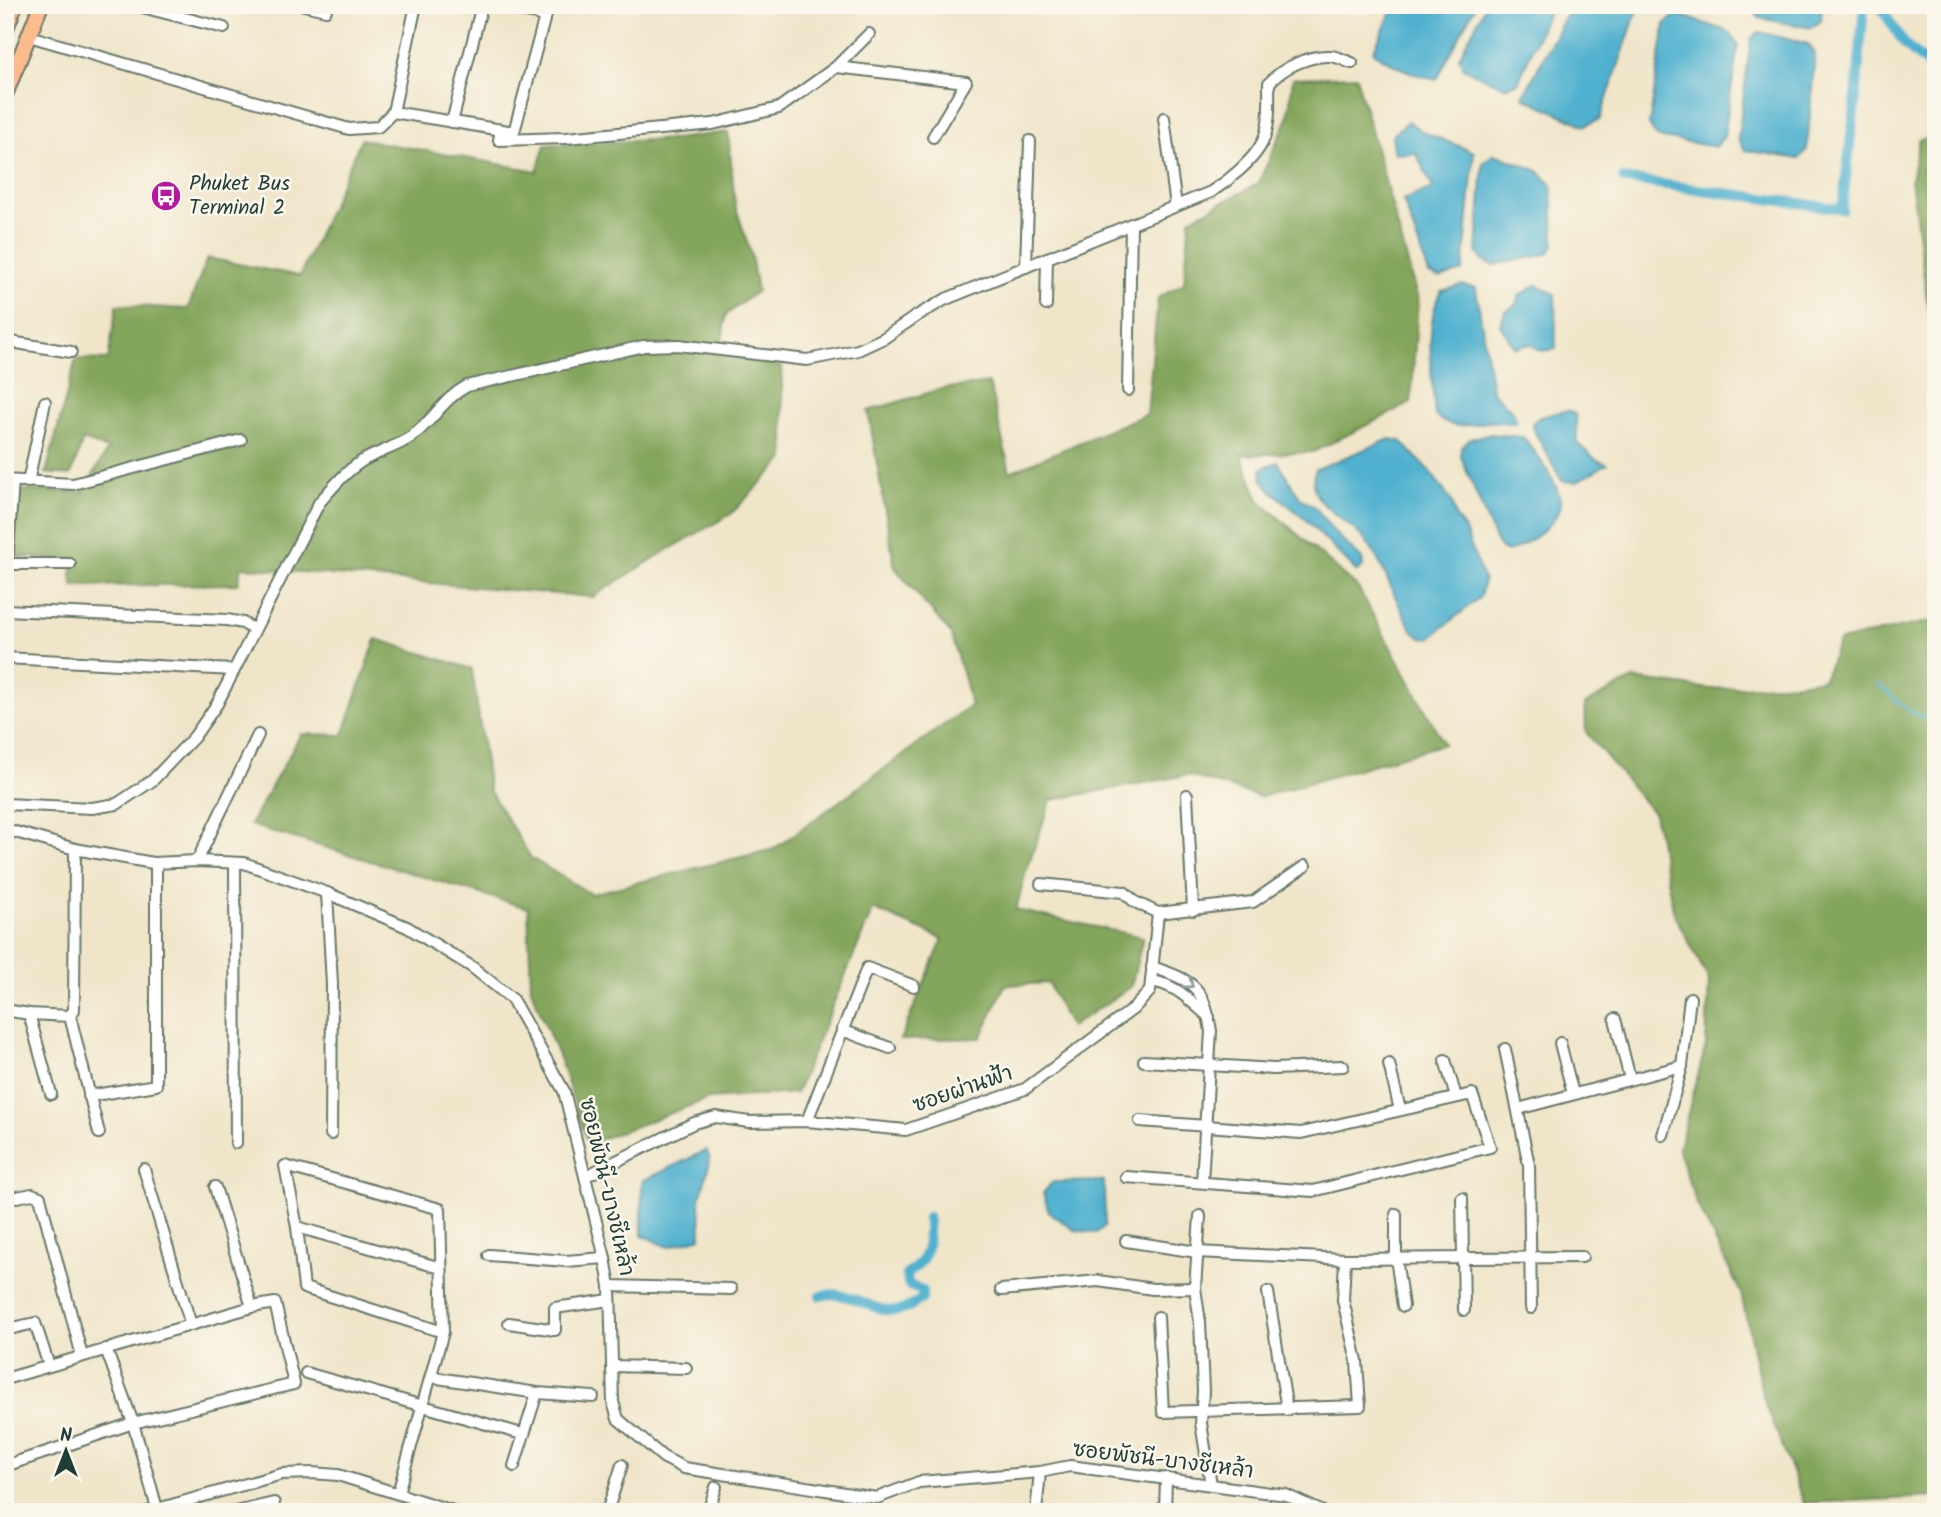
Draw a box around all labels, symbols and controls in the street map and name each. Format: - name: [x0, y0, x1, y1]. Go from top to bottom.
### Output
- place label: Phuket Bus Terminal 2: [189, 168, 290, 225]
- bus stop icon: Phuket Bus Terminal 2: [149, 179, 183, 213]
- one-way arrow: [1181, 976, 1193, 988]
- street label: ซอยผ่านฟ้า: [909, 1058, 1017, 1122]
- street label: ซอยพัชนี-บางชีเหล้า: [569, 1094, 643, 1280]
- north arrow: [32, 1416, 102, 1486]
- text: N: [60, 1421, 72, 1451]
- street label: ซอยพัชนี-บางชีเหล้า: [1071, 1434, 1255, 1488]

